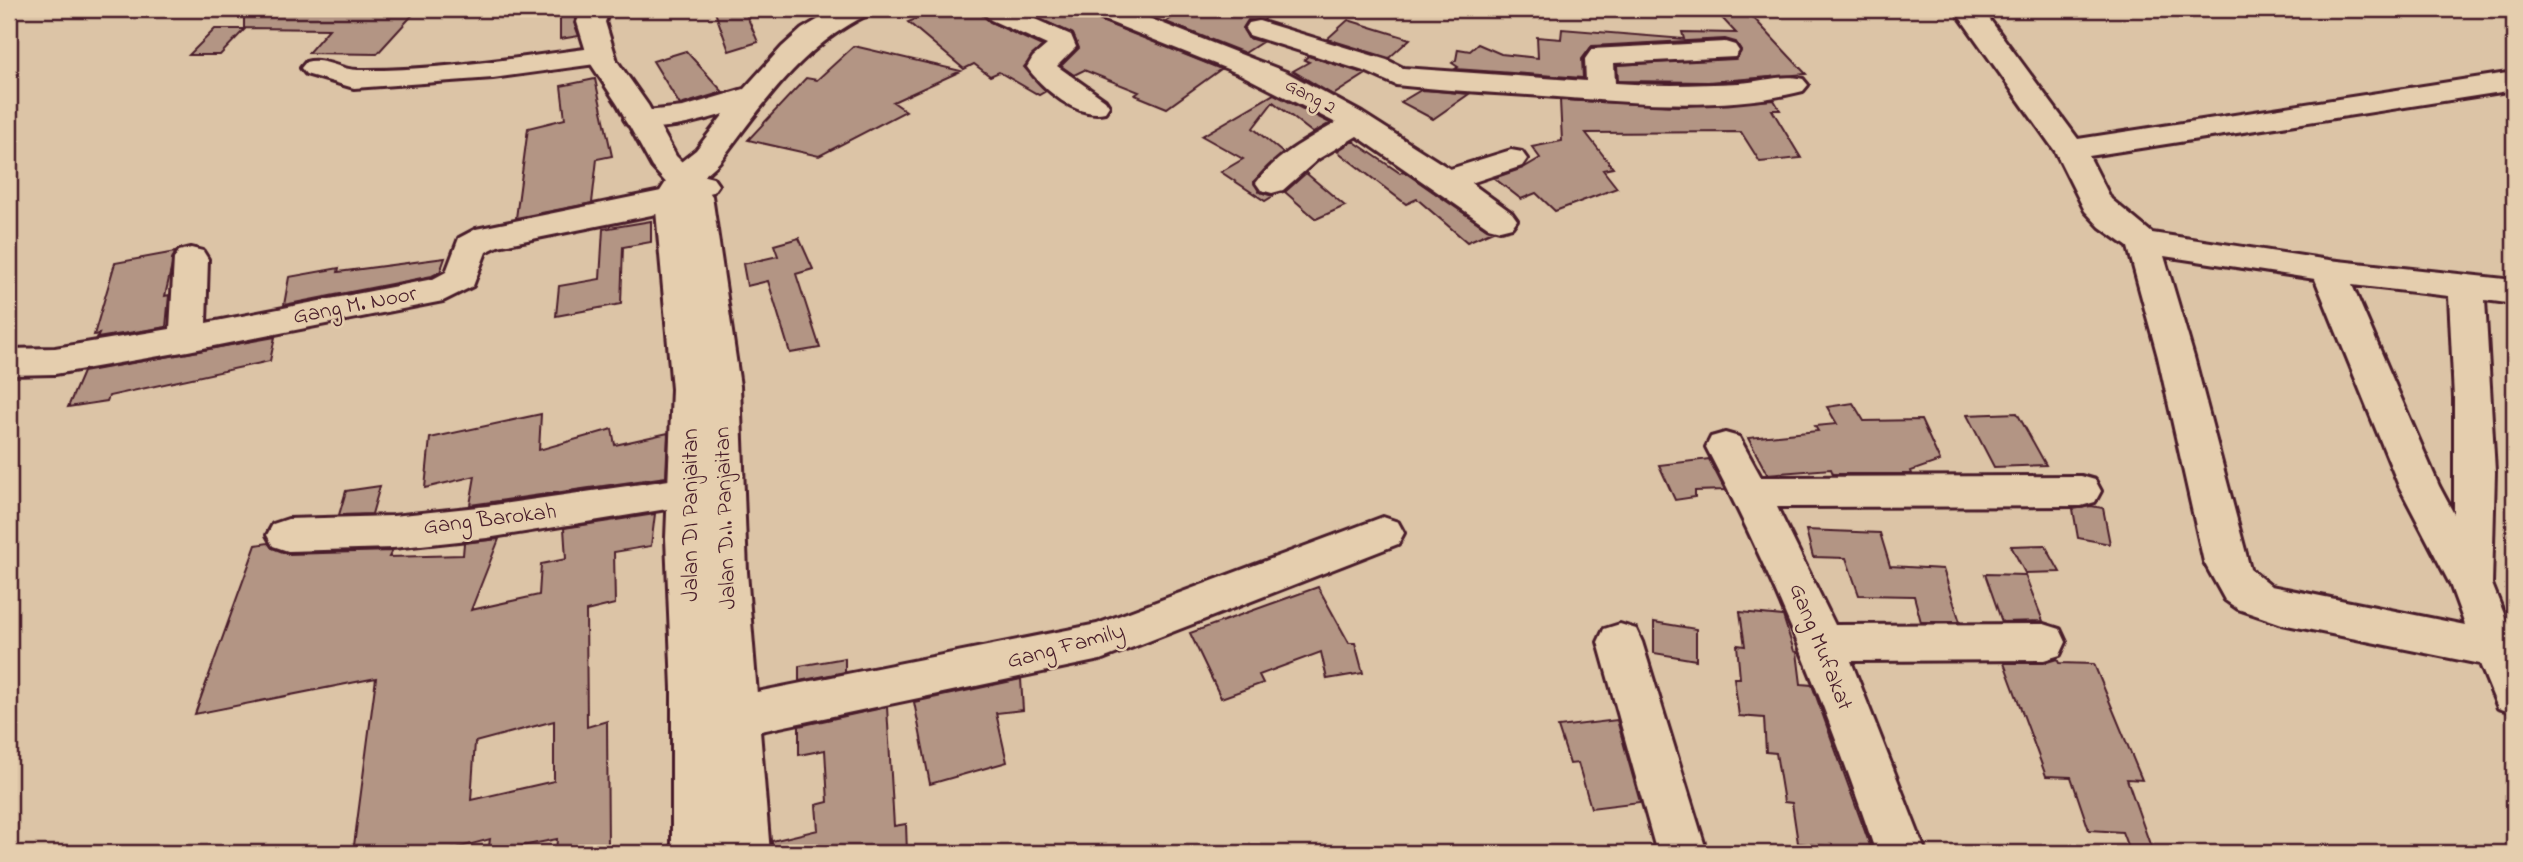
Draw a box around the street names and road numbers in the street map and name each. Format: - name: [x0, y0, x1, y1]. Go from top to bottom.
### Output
- street label: Gang 2: [1279, 72, 1340, 123]
- street label: Gang M. Noor: [290, 278, 421, 335]
- street label: Jalan D.I. Panjaitan: [706, 426, 746, 610]
- street label: Jalan DI Panjaitan: [675, 428, 708, 602]
- street label: Gang Barokah: [421, 495, 559, 546]
- street label: Gang Mufakat: [1779, 578, 1861, 716]
- street label: Gang Family: [1004, 616, 1129, 680]

